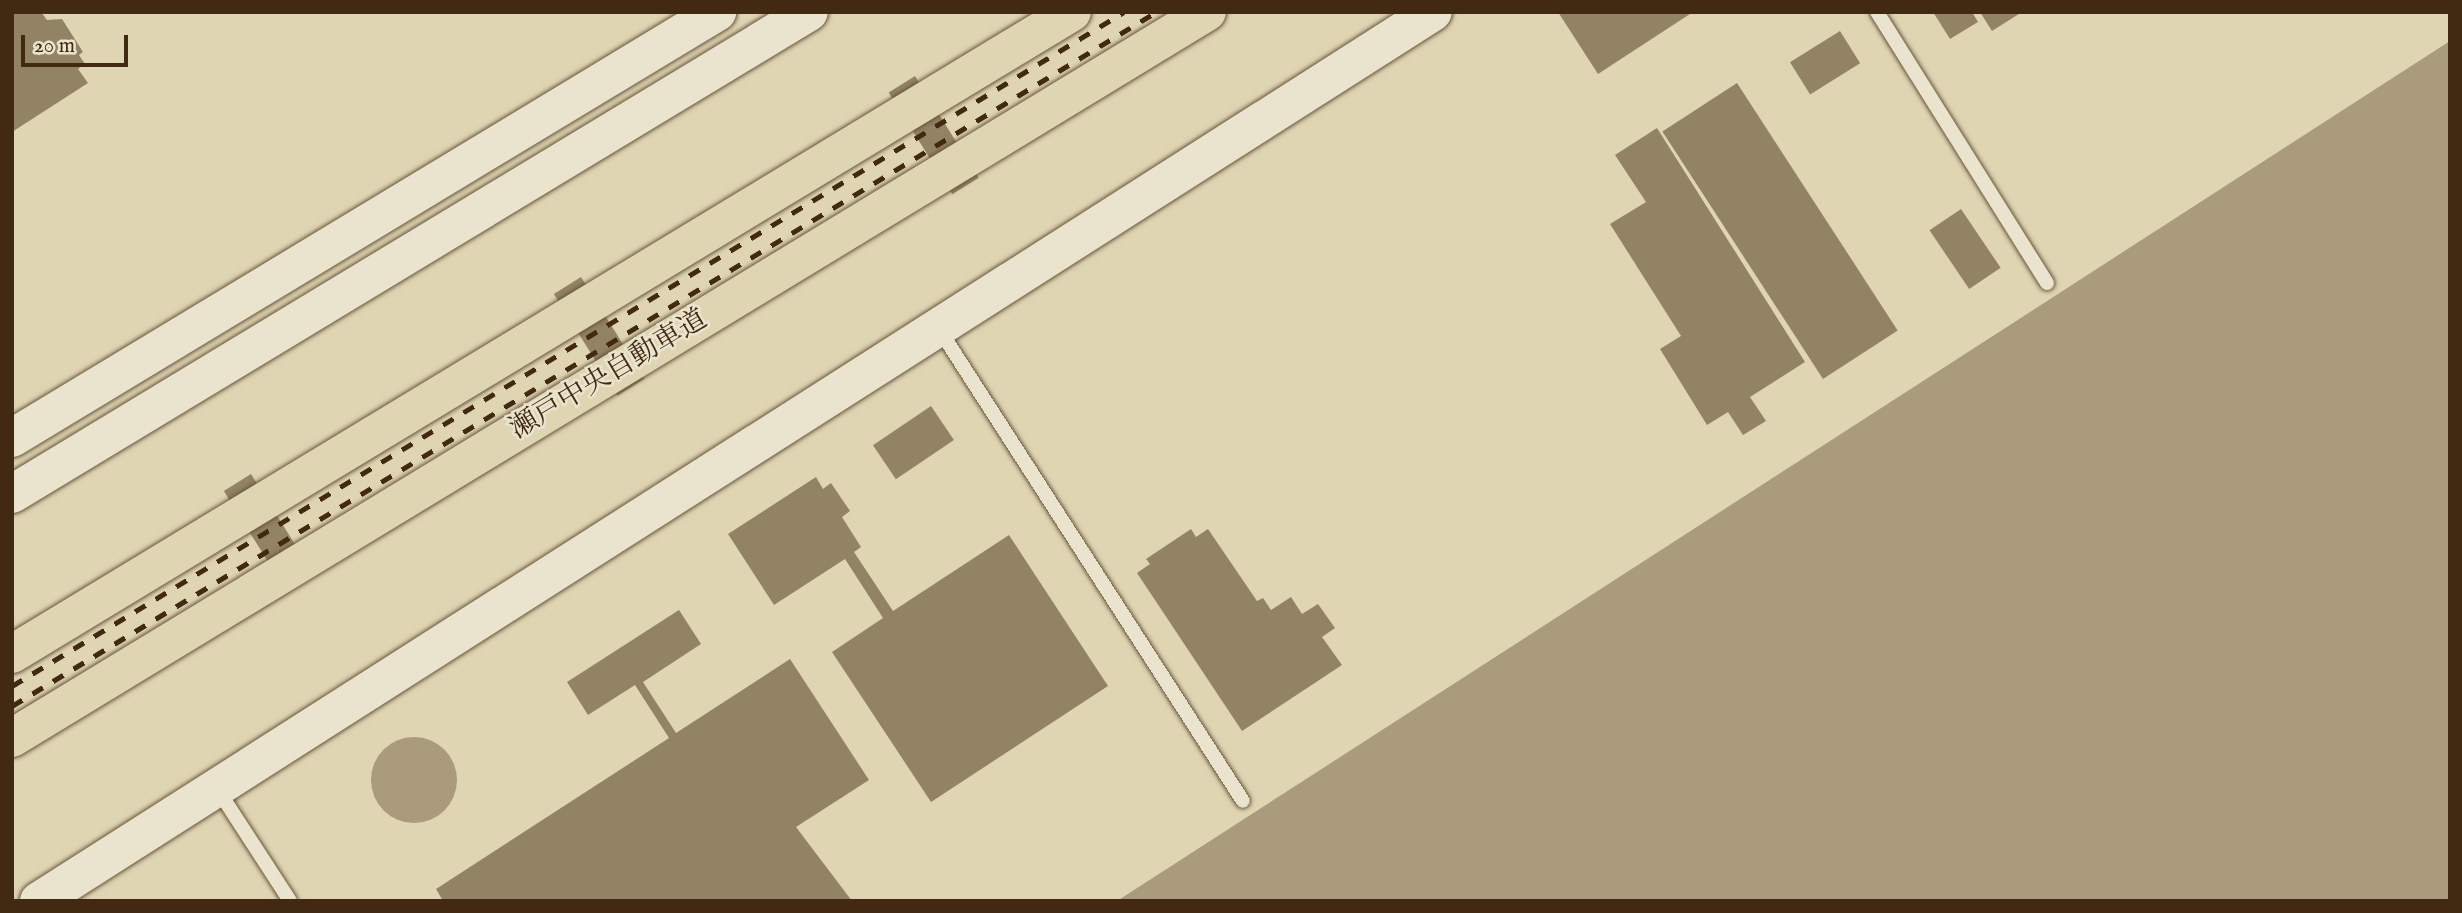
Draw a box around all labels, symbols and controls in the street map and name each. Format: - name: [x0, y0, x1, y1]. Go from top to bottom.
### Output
- scale bar: [24, 21, 131, 65]
- text: 20 m: [34, 33, 75, 60]
- street label: 瀬戸中央自動車道: [504, 303, 714, 447]

